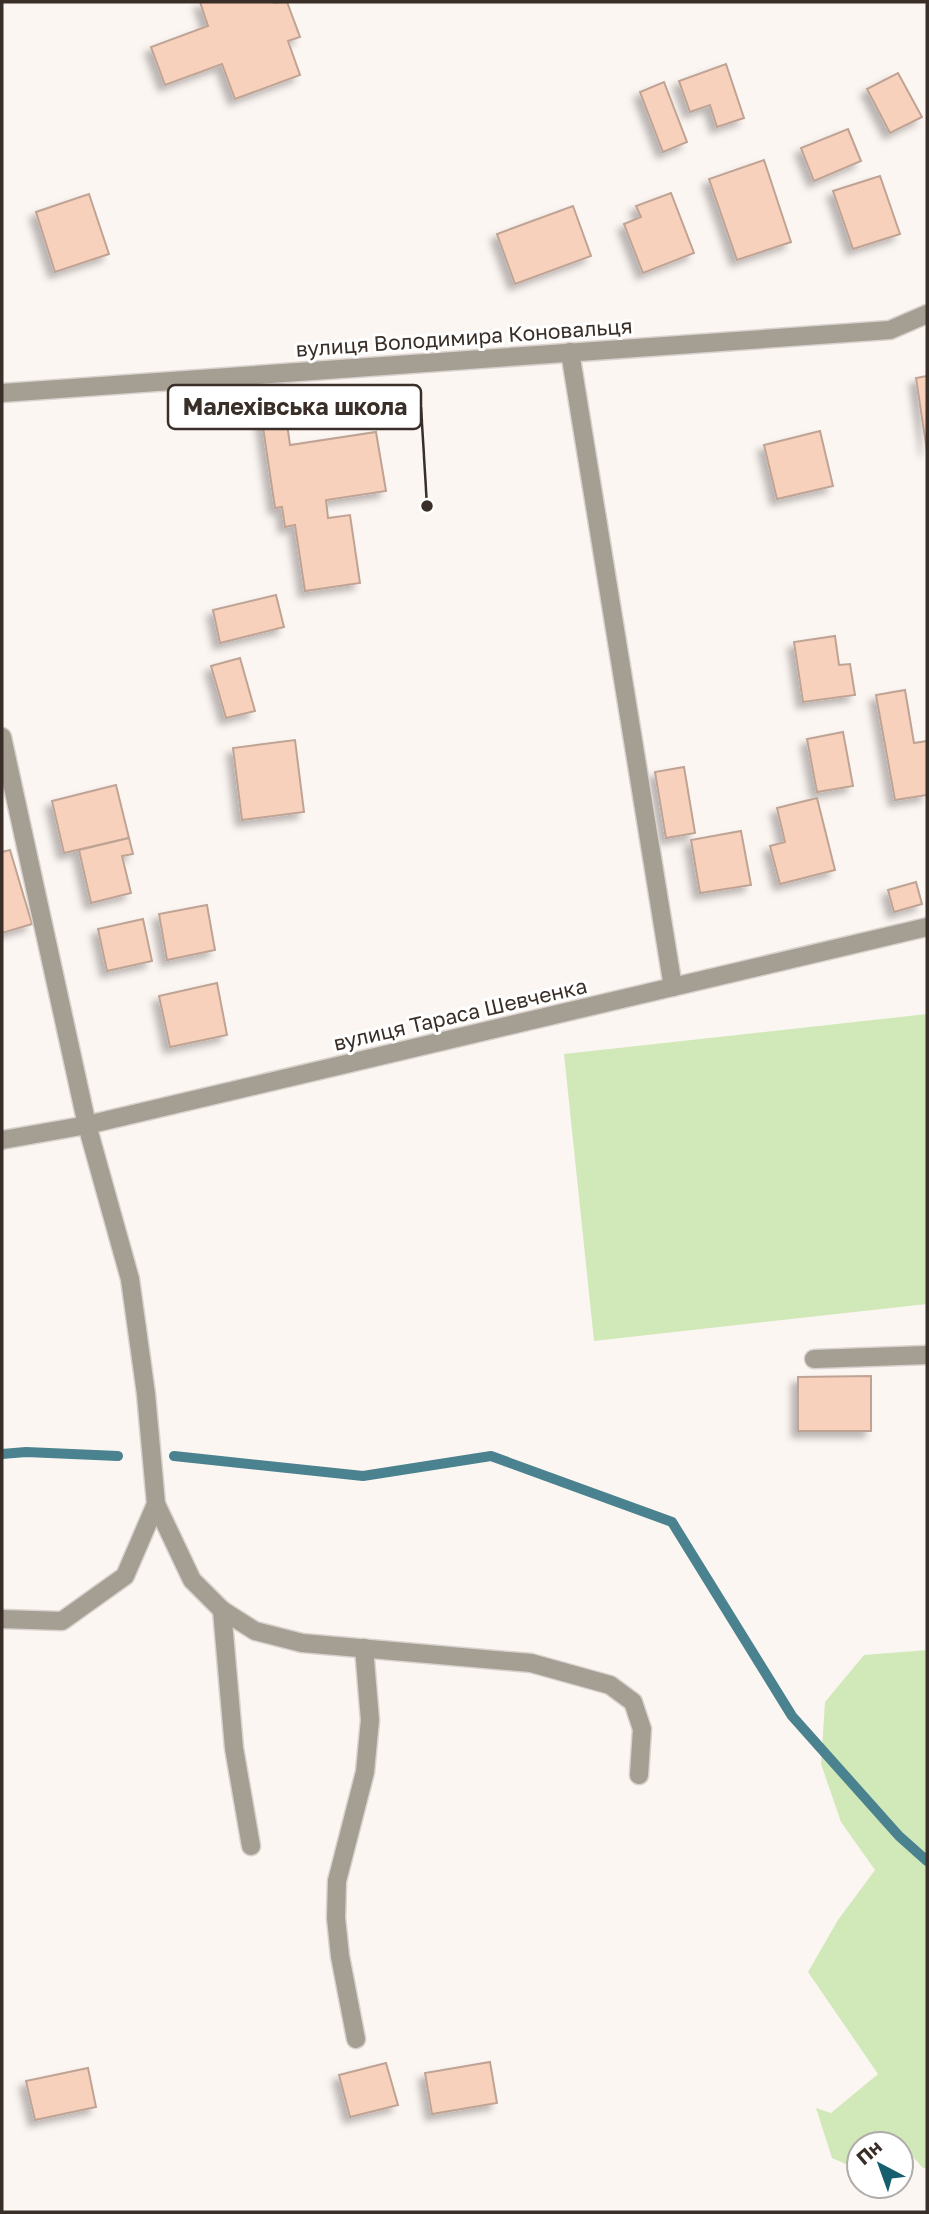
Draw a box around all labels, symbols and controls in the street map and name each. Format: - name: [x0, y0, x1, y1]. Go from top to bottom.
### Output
- street label: вулиця Володимира Коновальця: [295, 312, 633, 362]
- callout: Малехівська школа: [168, 385, 421, 429]
- text: Малехівська школа: [183, 392, 407, 420]
- street label: вулиця Тараса Шевченка: [331, 972, 589, 1056]
- north arrow: [845, 2130, 915, 2200]
- text: Пн: [851, 2135, 886, 2169]

